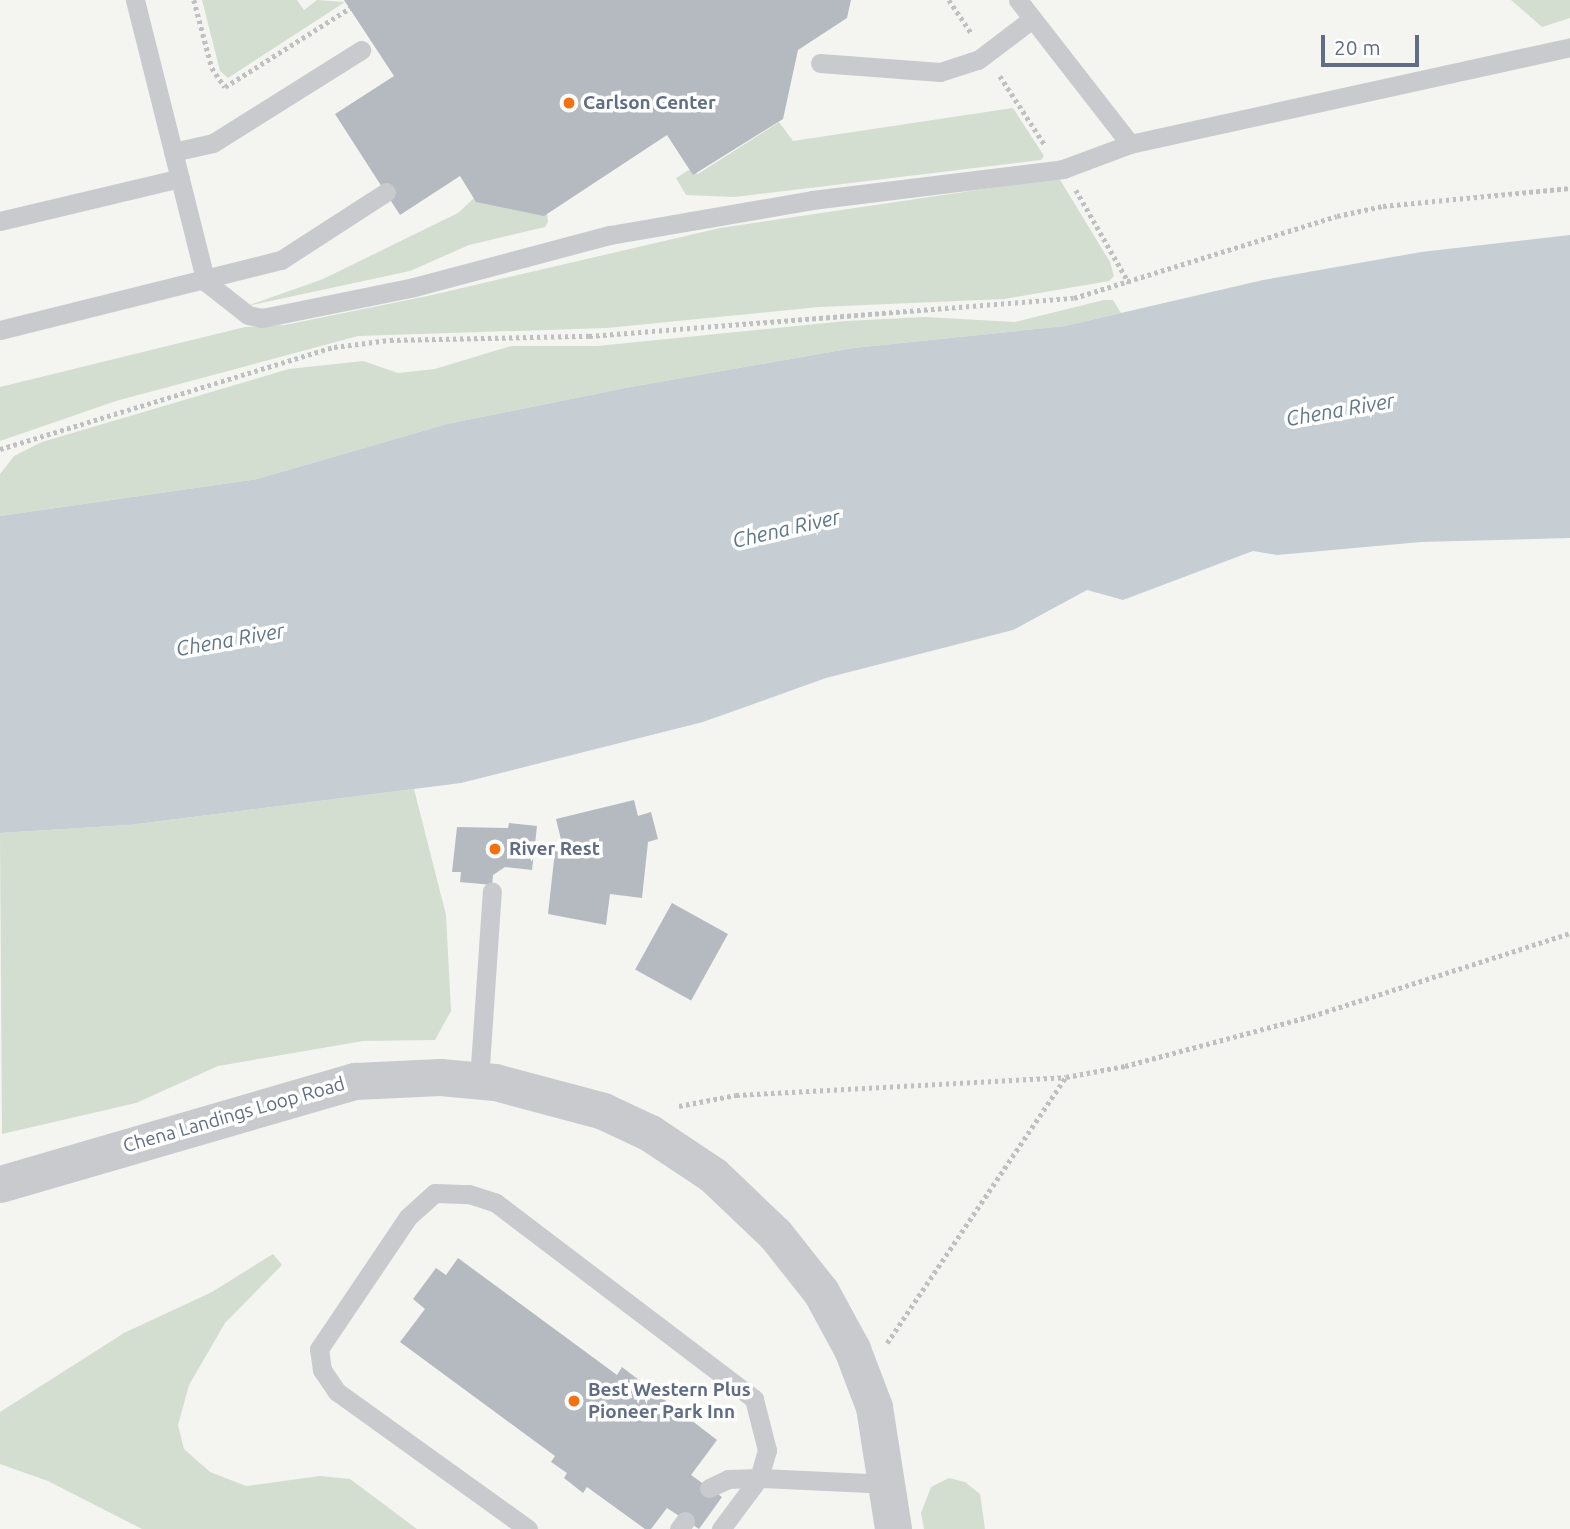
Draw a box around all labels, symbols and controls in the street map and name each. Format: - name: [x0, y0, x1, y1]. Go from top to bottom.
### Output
- scale bar: [1325, 21, 1423, 65]
- text: 20 m: [1334, 35, 1381, 59]
- place label: Carlson Center: [583, 92, 716, 114]
- marker: Carlson Center: [561, 95, 577, 111]
- water label: Chena River: [1284, 387, 1396, 431]
- water label: Chena River: [730, 503, 842, 553]
- water label: Chena River: [174, 617, 286, 661]
- place label: River Rest: [509, 838, 600, 860]
- marker: River Rest: [487, 841, 503, 857]
- street label: Chena Landings Loop Road: [121, 1072, 347, 1158]
- place label: Best Western Plus Pioneer Park Inn: [588, 1379, 751, 1423]
- marker: Best Western Plus Pioneer Park Inn: [566, 1393, 582, 1409]

